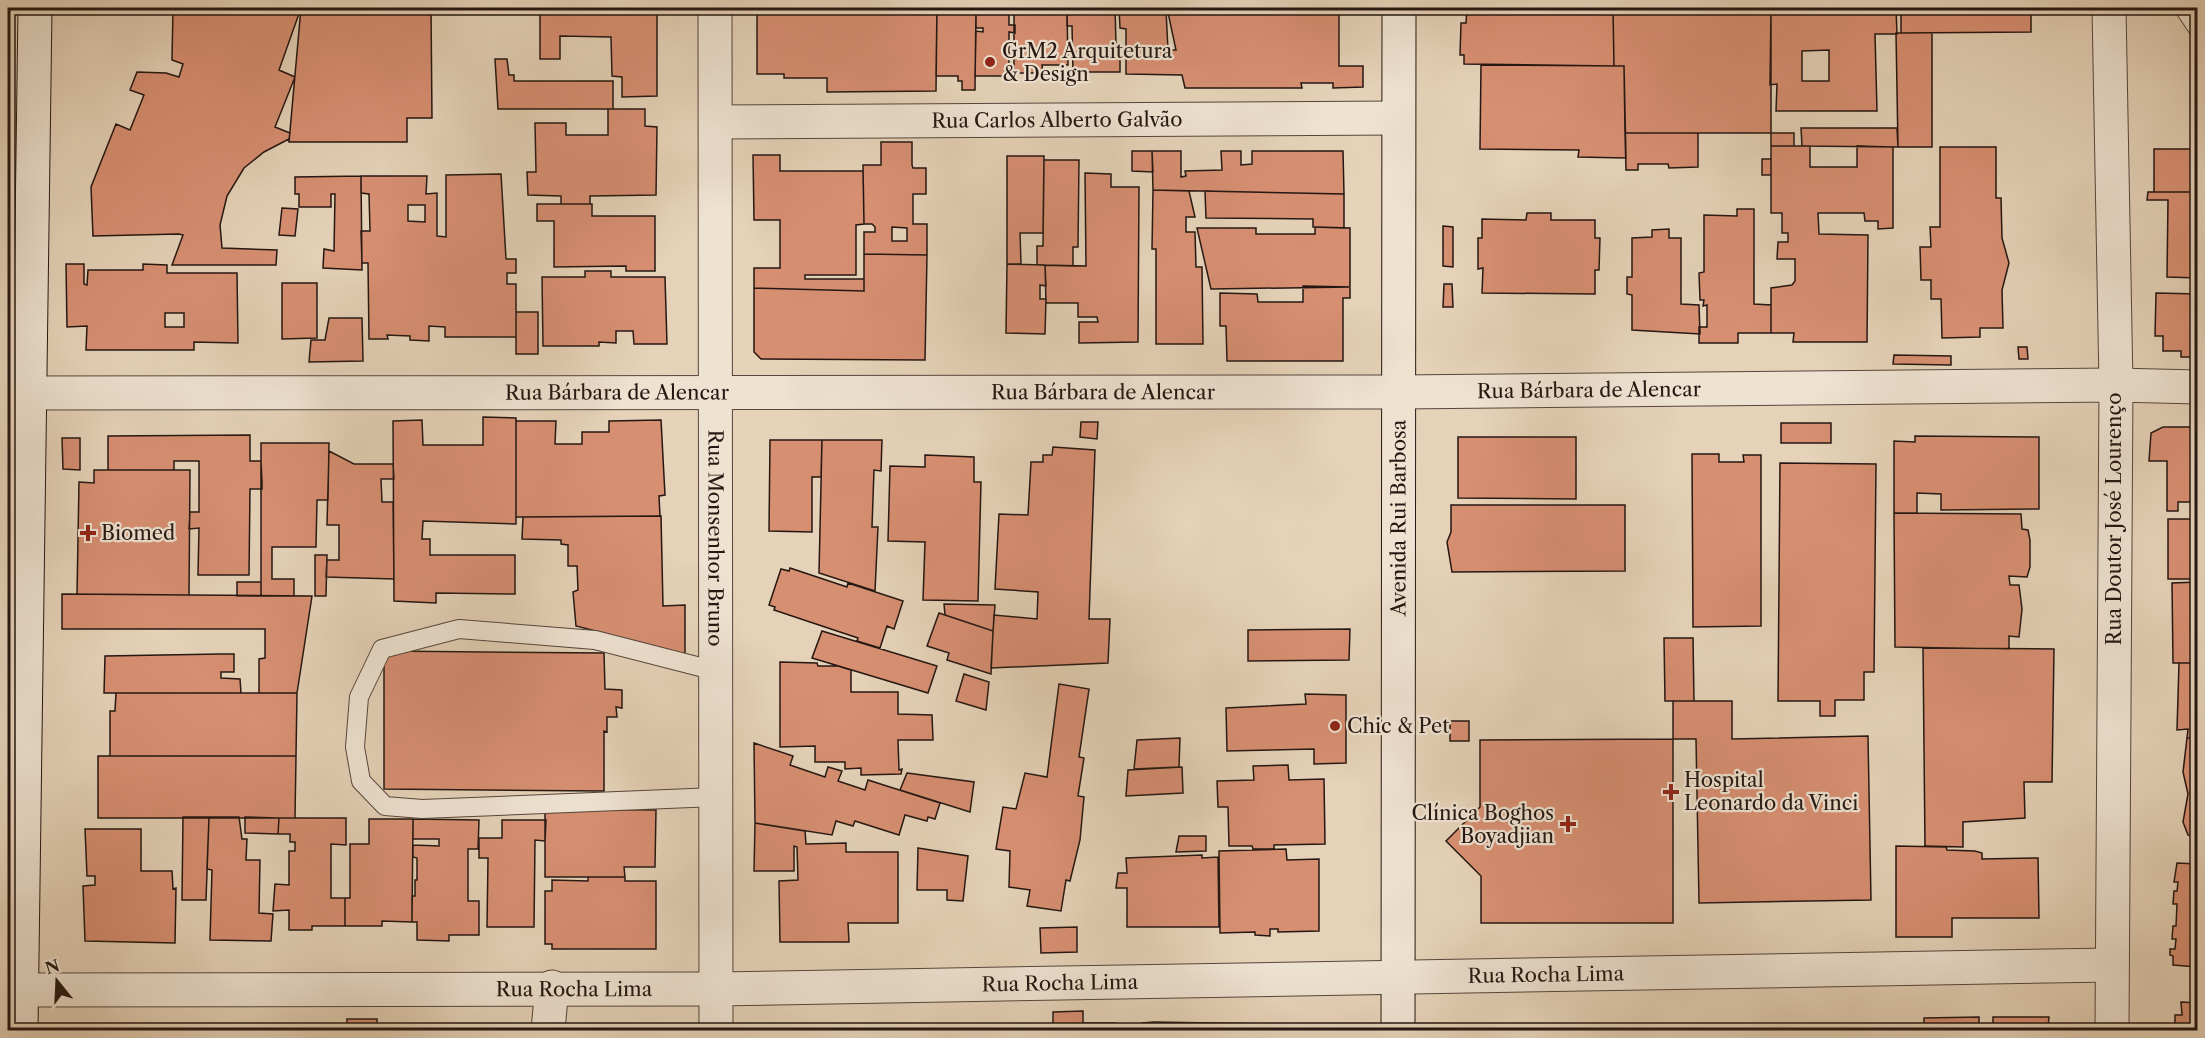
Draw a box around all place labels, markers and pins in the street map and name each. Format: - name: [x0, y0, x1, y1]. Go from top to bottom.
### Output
- place label: GrM2 Arquitetura & Design: [1002, 39, 1173, 86]
- marker: GrM2 Arquitetura & Design: [983, 55, 997, 69]
- place label: Biomed: [101, 521, 175, 545]
- marker: Biomed: [79, 524, 97, 542]
- place label: Chic & Pet: [1347, 714, 1449, 738]
- marker: Chic & Pet: [1328, 719, 1342, 733]
- place label: Hospital Leonardo da Vinci: [1684, 768, 1858, 815]
- marker: Hospital Leonardo da Vinci: [1662, 783, 1680, 801]
- place label: Clínica Boghos Boyadjian: [1412, 801, 1554, 848]
- marker: Clínica Boghos Boyadjian: [1559, 815, 1577, 833]

